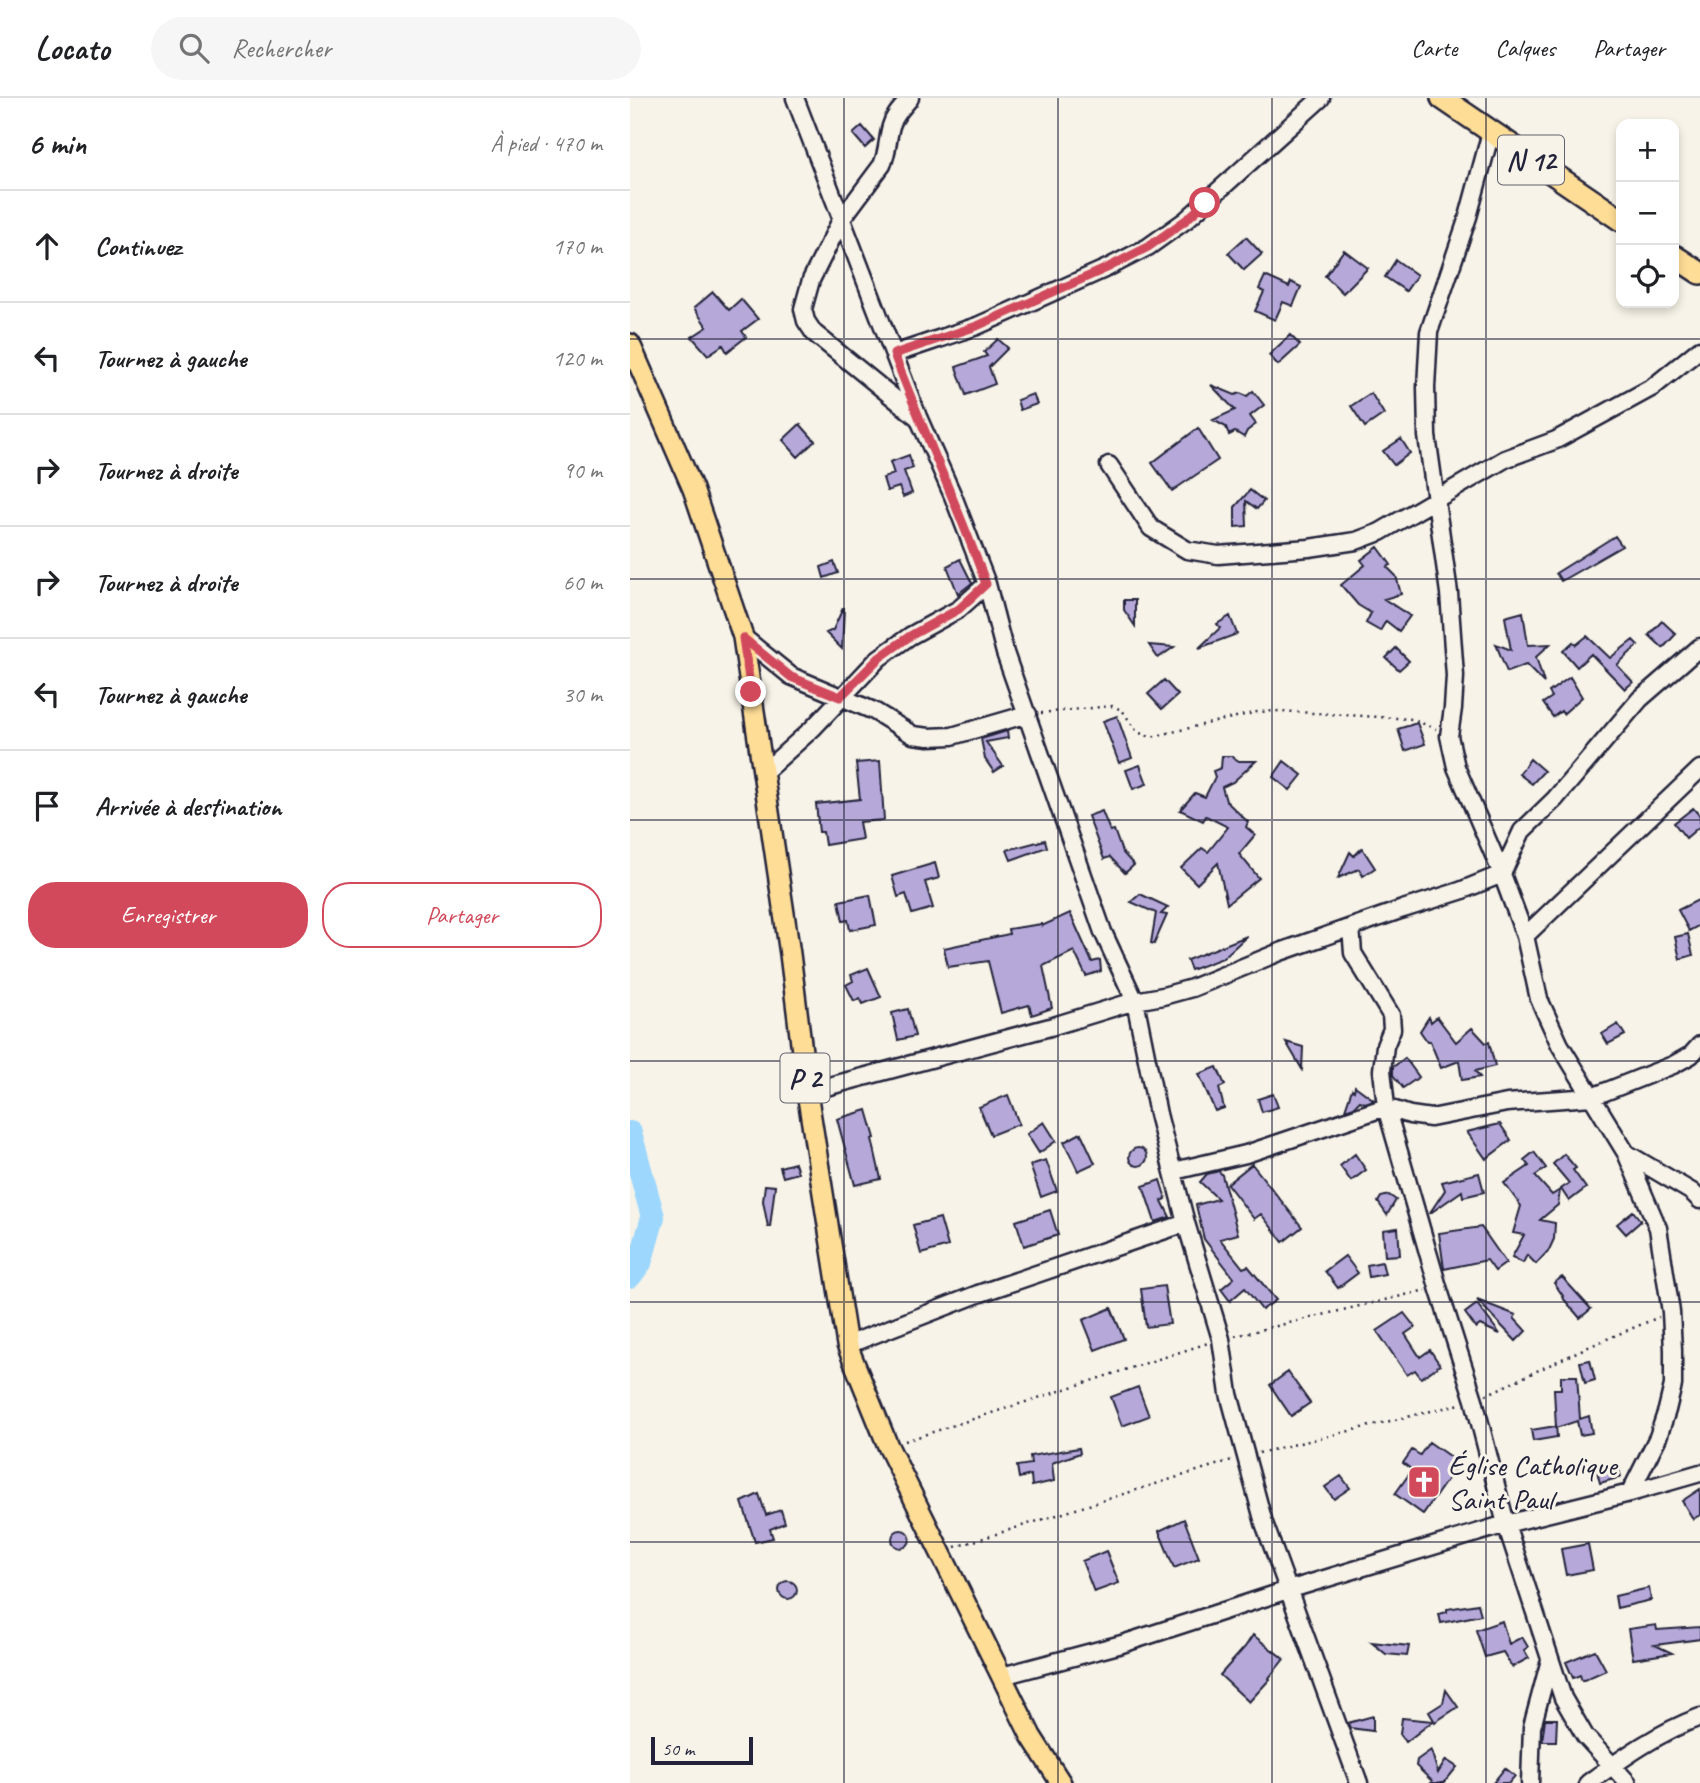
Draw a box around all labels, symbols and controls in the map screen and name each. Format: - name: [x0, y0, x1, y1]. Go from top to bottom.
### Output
- search box: [151, 17, 641, 80]
- text: Locato: [35, 27, 109, 69]
- icon: search: [175, 29, 213, 67]
- text: Rechercher: [231, 32, 331, 65]
- text: Carte: [1411, 33, 1457, 63]
- text: Calques: [1495, 33, 1555, 63]
- text: Partager: [1593, 33, 1665, 63]
- map controls: [1616, 119, 1679, 308]
- button: +: [1616, 119, 1679, 182]
- text: 6 min: [28, 125, 86, 163]
- text: À pied · 470 m: [490, 129, 602, 158]
- road number: N 12: [1498, 136, 1564, 184]
- button: −: [1616, 182, 1679, 245]
- route start: [1189, 187, 1220, 218]
- icon: ahead: [28, 227, 66, 265]
- text: Continuez: [95, 230, 181, 263]
- text: 170 m: [553, 232, 602, 261]
- button: locate: [1616, 245, 1679, 308]
- icon: left: [28, 339, 66, 377]
- text: Tournez à gauche: [95, 342, 246, 375]
- text: 120 m: [553, 344, 602, 373]
- icon: right: [28, 451, 66, 489]
- text: Tournez à droite: [95, 454, 237, 487]
- text: 90 m: [563, 456, 602, 485]
- icon: right: [28, 563, 66, 601]
- text: Tournez à droite: [95, 566, 237, 599]
- text: 60 m: [563, 568, 602, 597]
- icon: left: [28, 675, 66, 713]
- route end: [735, 676, 766, 707]
- text: Tournez à gauche: [95, 678, 246, 711]
- text: 30 m: [563, 680, 602, 709]
- icon: arrive: [28, 787, 66, 825]
- text: Arrivée à destination: [95, 790, 281, 823]
- button: Enregistrer: [28, 882, 308, 948]
- button: Partager: [322, 882, 602, 948]
- road number: P 2: [780, 1054, 830, 1102]
- place label: Église Catholique Saint Paul: [1448, 1446, 1619, 1518]
- church icon: Église Catholique Saint Paul: [1405, 1463, 1443, 1501]
- scale bar: [651, 1734, 752, 1766]
- text: 50 m: [662, 1737, 694, 1761]

